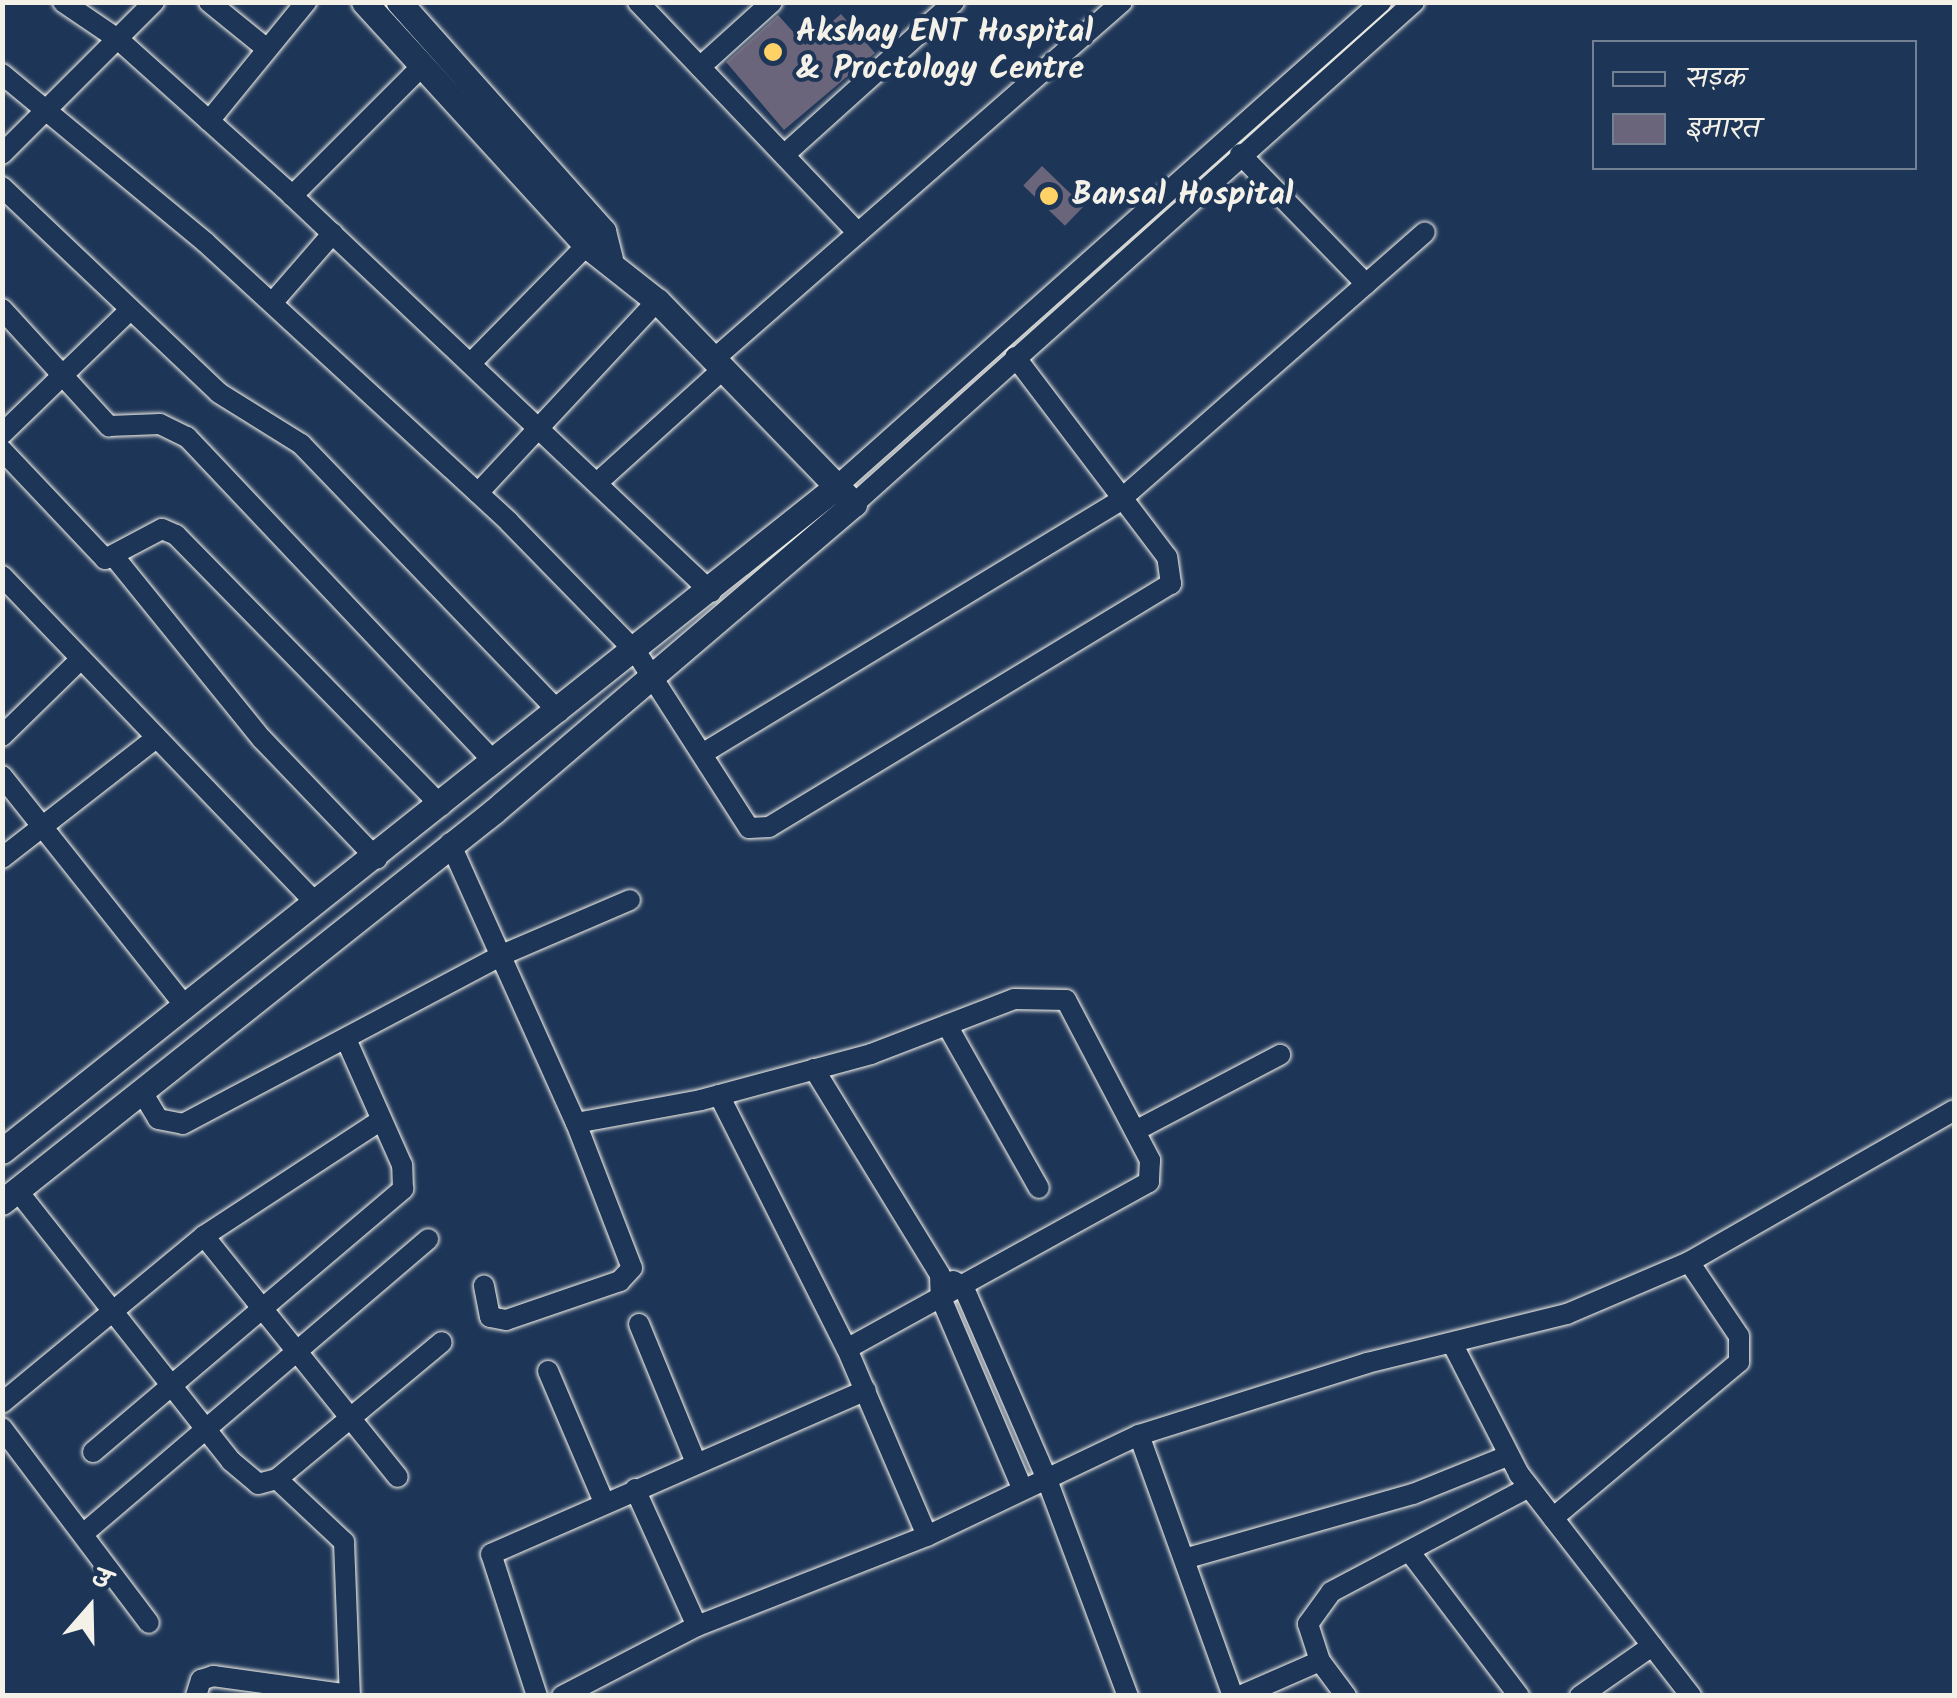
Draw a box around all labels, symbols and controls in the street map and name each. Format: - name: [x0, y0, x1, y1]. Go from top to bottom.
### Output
- place label: Akshay ENT Hospital & Proctology Centre: [796, 15, 1093, 90]
- marker: Akshay ENT Hospital & Proctology Centre: [760, 39, 786, 65]
- legend: [1592, 40, 1917, 170]
- text: सड़क: [1686, 55, 1746, 103]
- text: इमारत: [1686, 105, 1760, 153]
- place label: Bansal Hospital: [1072, 177, 1293, 215]
- marker: Bansal Hospital: [1036, 183, 1062, 209]
- text: उ: [84, 1555, 116, 1603]
- north arrow: [40, 1558, 140, 1658]

